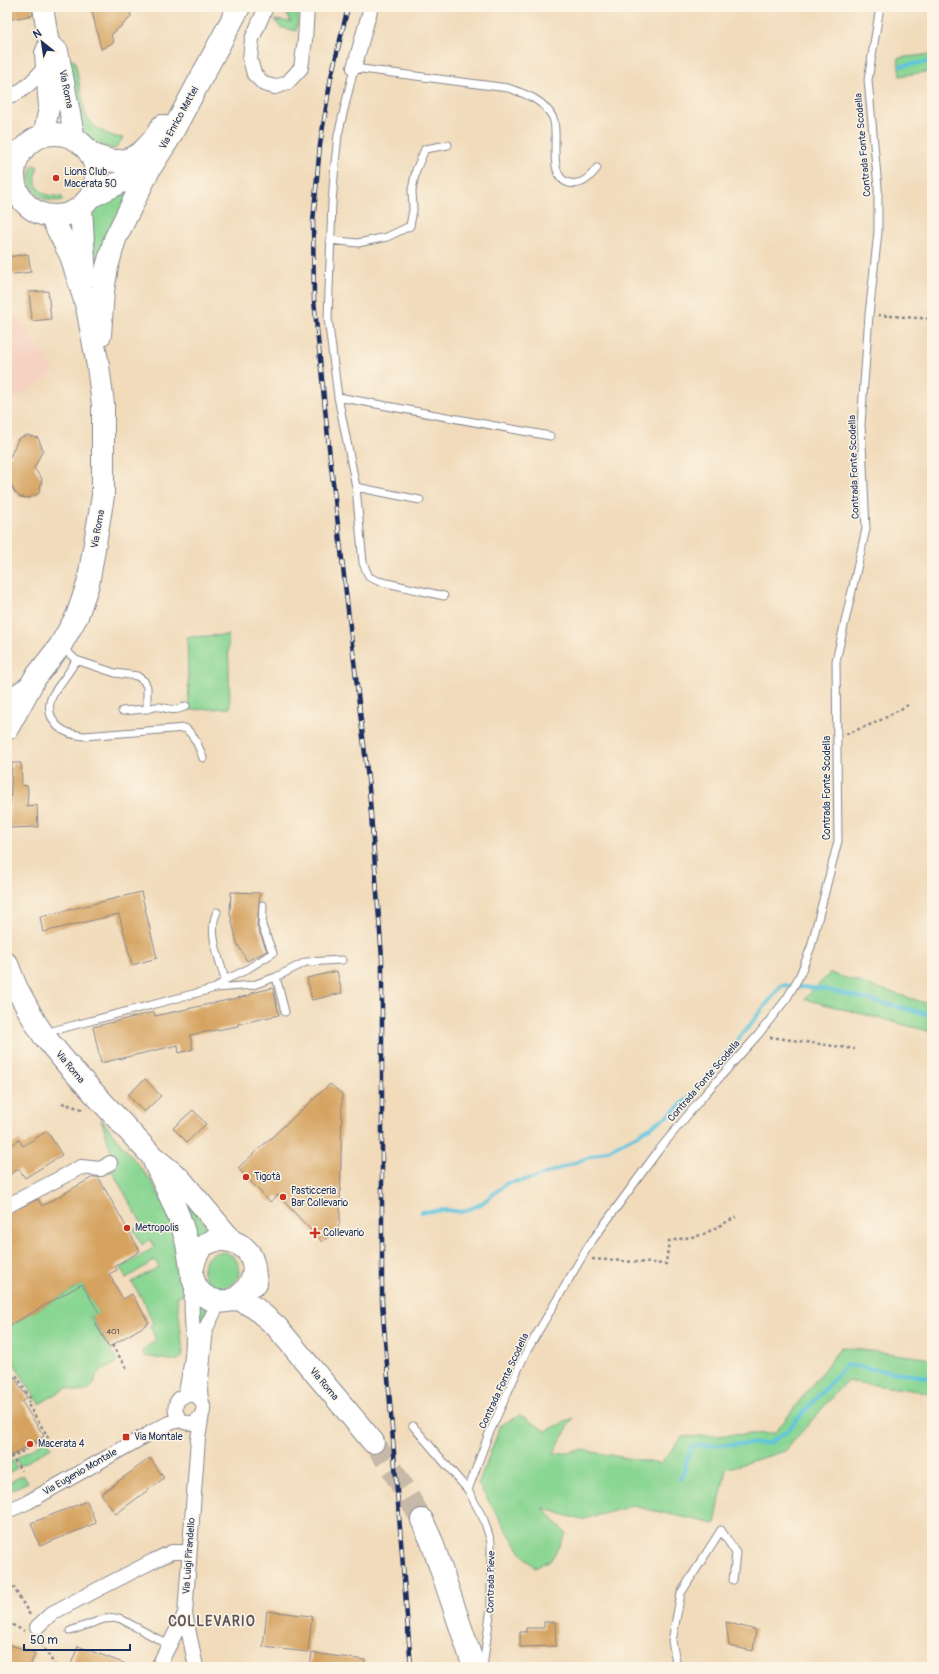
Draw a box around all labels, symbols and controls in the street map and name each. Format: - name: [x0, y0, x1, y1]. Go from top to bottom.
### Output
- north arrow: [22, 22, 62, 62]
- text: N: [31, 26, 44, 41]
- street label: Via Roma: [56, 69, 76, 110]
- street label: Via Enrico Mattei: [157, 84, 201, 151]
- street label: Contrada Fonte Scodella: [852, 92, 874, 197]
- place label: Lions Club Macerata 50: [64, 166, 117, 190]
- marker: Lions Club Macerata 50: [51, 173, 61, 183]
- street label: Contrada Fonte Scodella: [846, 414, 862, 519]
- street label: Via Roma: [89, 508, 107, 549]
- street label: Contrada Fonte Scodella: [821, 736, 833, 840]
- street label: Contrada Fonte Scodella: [665, 1038, 743, 1124]
- street label: Via Roma: [53, 1048, 87, 1086]
- place label: Tigotà: [254, 1171, 281, 1183]
- marker: Tigotà: [241, 1172, 251, 1182]
- place label: Pasticceria Bar Collevario: [291, 1185, 349, 1209]
- marker: Pasticceria Bar Collevario: [278, 1192, 288, 1202]
- place label: Metropolis: [135, 1222, 179, 1234]
- marker: Metropolis: [122, 1223, 132, 1233]
- place label: Collevario: [323, 1227, 365, 1239]
- marker: Collevario: [310, 1228, 320, 1238]
- house number: 401: [106, 1327, 120, 1336]
- street label: Contrada Fonte Scodella: [477, 1331, 532, 1431]
- street label: Via Roma: [307, 1365, 341, 1403]
- place label: Via Montale: [134, 1431, 183, 1443]
- marker: Via Montale: [121, 1432, 131, 1442]
- place label: Macerata 4: [38, 1438, 85, 1450]
- marker: Macerata 4: [25, 1439, 35, 1449]
- street label: Via Eugenio Montale: [41, 1446, 119, 1498]
- street label: Via Luigi Pirandello: [180, 1517, 198, 1595]
- street label: Contrada Pieve: [484, 1551, 498, 1613]
- district label: COLLEVARIO: [168, 1613, 256, 1630]
- scale bar: [24, 1626, 130, 1652]
- text: 50 m: [30, 1633, 58, 1648]

